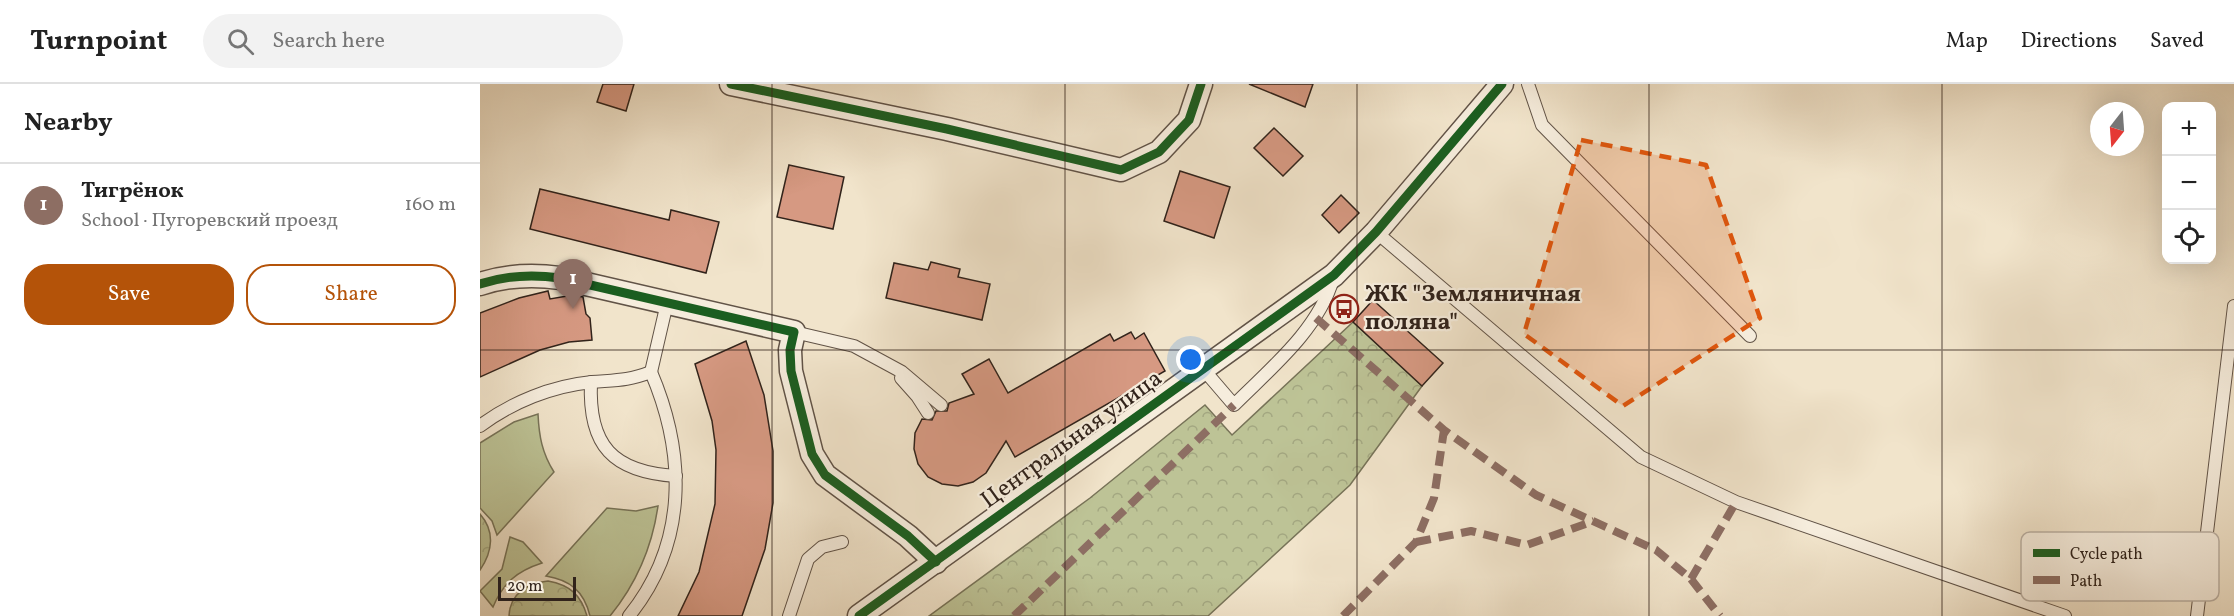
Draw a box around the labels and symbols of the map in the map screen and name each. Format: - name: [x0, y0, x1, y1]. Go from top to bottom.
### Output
- north arrow: [2090, 102, 2144, 156]
- pin: 1: [554, 260, 592, 309]
- place label: ЖК "Земляничная поляна": [1365, 278, 1581, 340]
- bus stop icon: ЖК "Земляничная поляна": [1328, 293, 1360, 325]
- your location: [1176, 345, 1205, 374]
- street label: Центральная улица: [974, 362, 1170, 518]
- legend: [2021, 532, 2219, 601]
- text: Cycle path: [2070, 544, 2143, 566]
- text: Path: [2070, 571, 2102, 593]
- scale bar: [498, 574, 576, 602]

